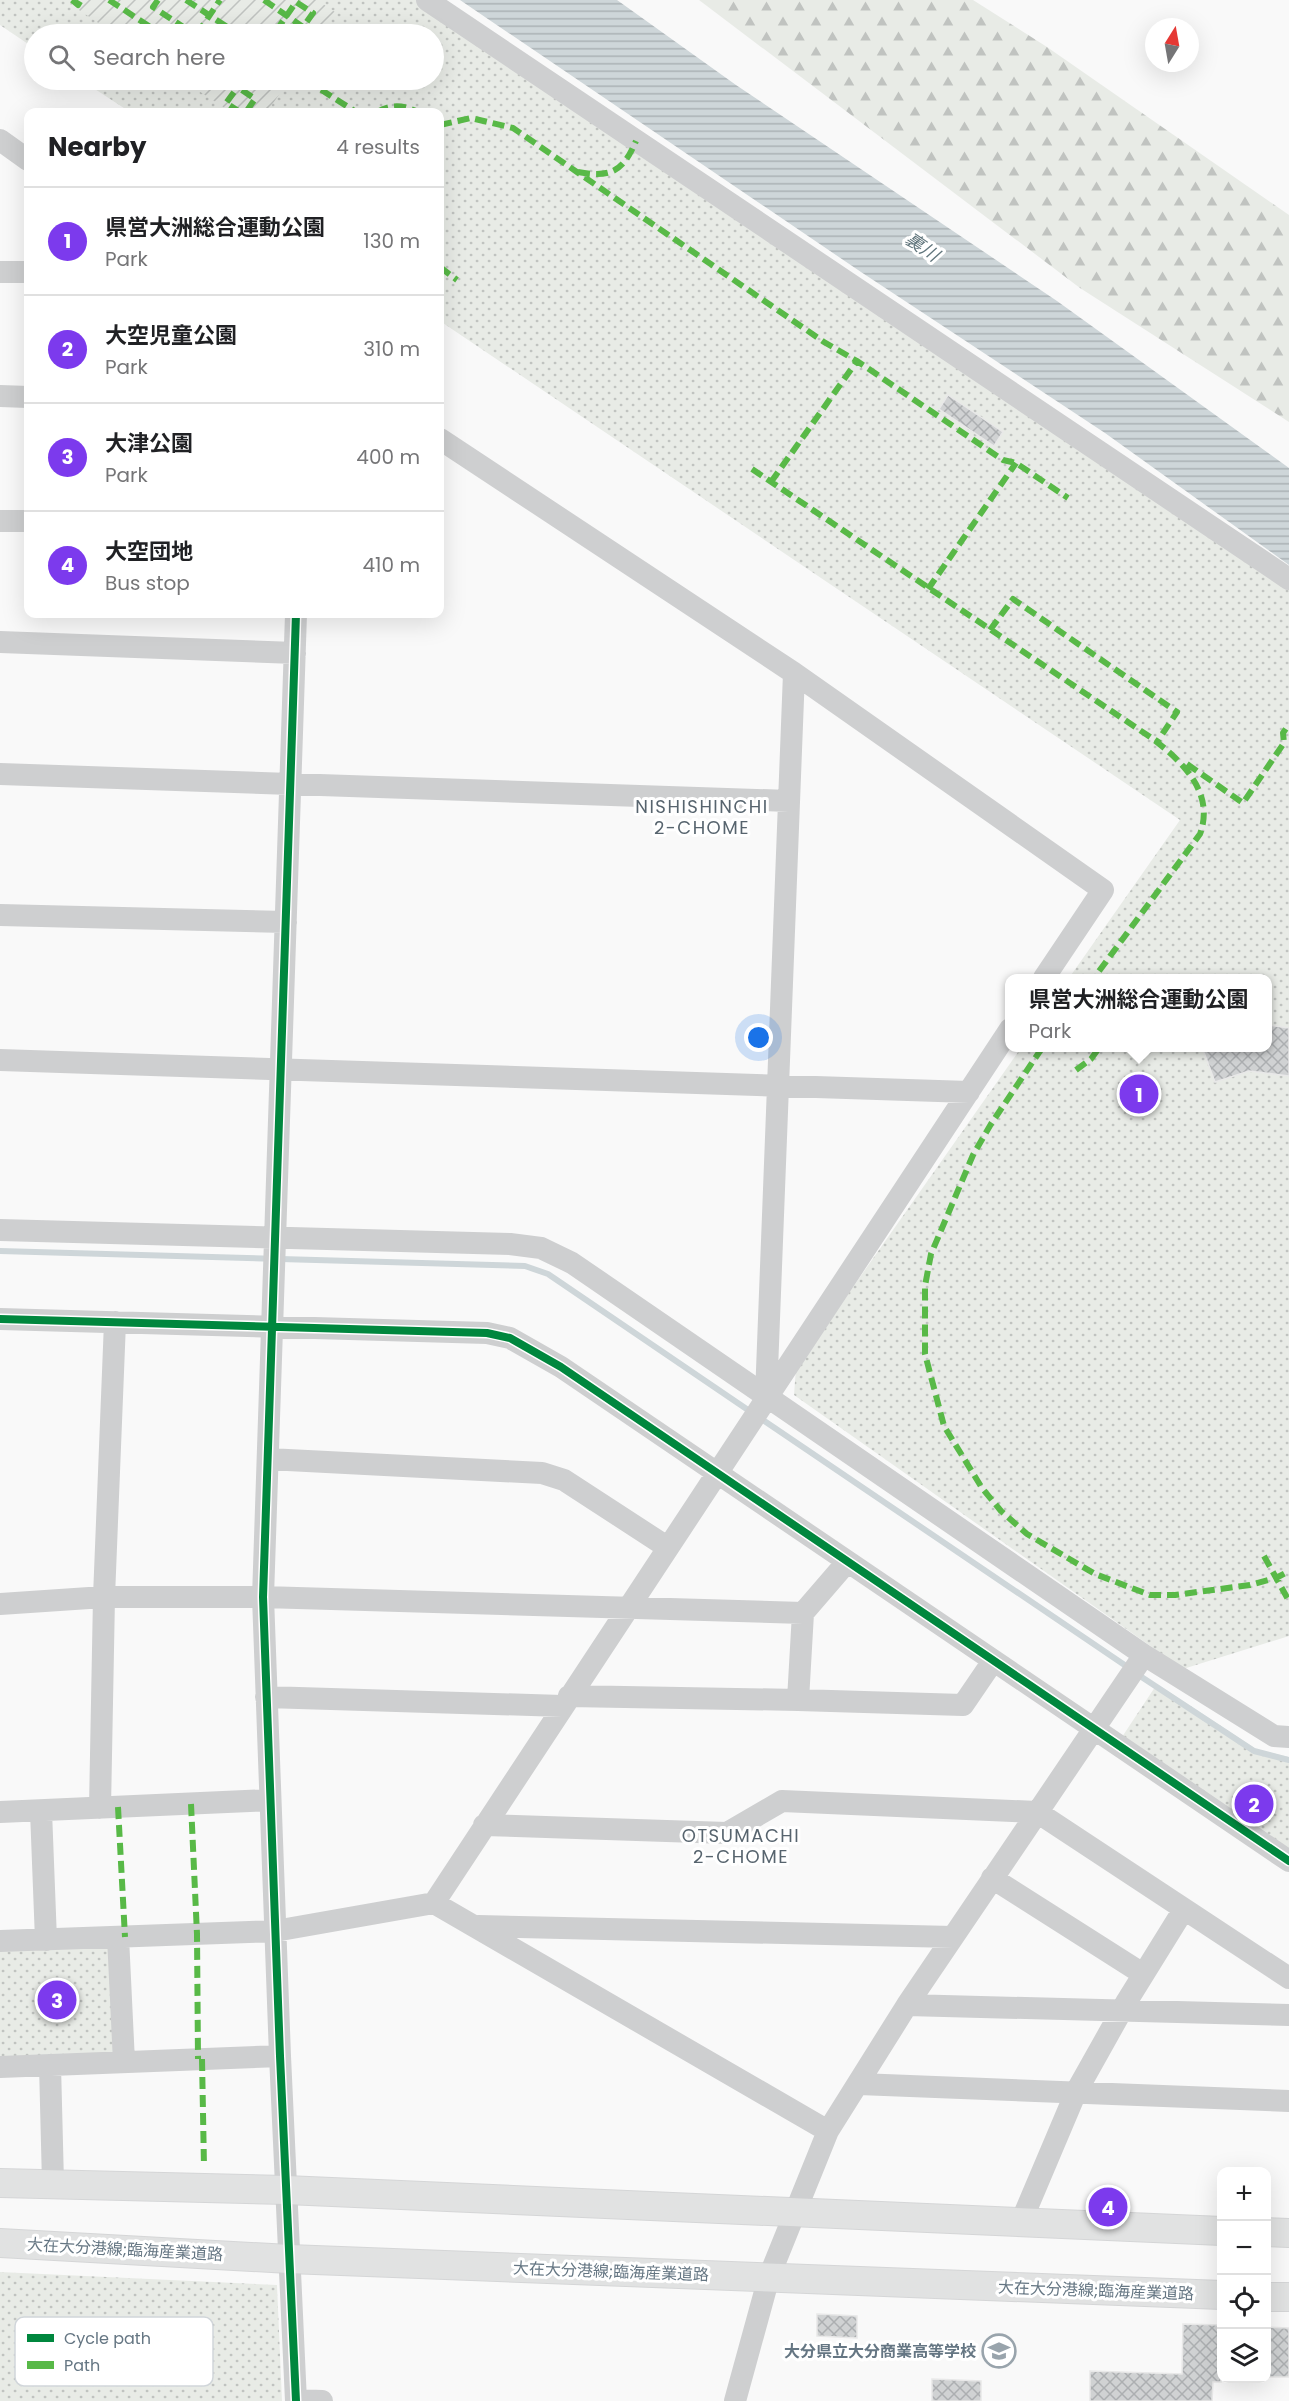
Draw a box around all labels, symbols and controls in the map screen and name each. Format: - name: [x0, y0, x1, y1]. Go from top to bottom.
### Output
- north arrow: [1145, 18, 1199, 72]
- search box: [24, 24, 444, 90]
- icon: search: [45, 41, 78, 74]
- text: Search here: [93, 42, 226, 73]
- text: Nearby: [48, 129, 146, 165]
- text: 4 results: [336, 133, 420, 161]
- text: 県営大洲総合運動公園: [105, 212, 325, 243]
- water label: 裏川: [900, 226, 946, 268]
- text: 1: [64, 227, 71, 255]
- text: 130 m: [363, 227, 420, 255]
- text: Park: [105, 245, 148, 273]
- text: 大空児童公園: [105, 320, 237, 351]
- text: 2: [62, 335, 73, 363]
- text: 310 m: [363, 335, 420, 363]
- text: Park: [105, 353, 148, 381]
- text: 大津公園: [105, 428, 193, 459]
- text: 3: [61, 443, 74, 471]
- text: 400 m: [356, 443, 420, 471]
- text: Park: [105, 461, 148, 489]
- text: 大空団地: [105, 536, 193, 567]
- text: 4: [61, 551, 74, 579]
- text: 410 m: [363, 551, 420, 579]
- text: Bus stop: [105, 569, 190, 597]
- district label: NISHISHINCHI 2-CHOME: [635, 794, 769, 840]
- popup: [1005, 974, 1272, 1052]
- text: 県営大洲総合運動公園: [1028, 984, 1249, 1015]
- text: Park: [1028, 1017, 1071, 1045]
- your location: [744, 1023, 773, 1052]
- pin: 1: [1120, 1072, 1158, 1116]
- pin: 2: [1234, 1782, 1274, 1826]
- district label: OTSUMACHI 2-CHOME: [682, 1823, 800, 1869]
- pin: 3: [38, 1978, 76, 2022]
- map controls: [1217, 2167, 1271, 2383]
- button: +: [1217, 2167, 1271, 2221]
- pin: 4: [1088, 2184, 1128, 2230]
- button: −: [1217, 2221, 1271, 2275]
- street label: 大在大分港線;臨海産業道路: [26, 2233, 224, 2266]
- street label: 大在大分港線;臨海産業道路: [513, 2257, 709, 2286]
- button: locate: [1217, 2275, 1271, 2329]
- street label: 大在大分港線;臨海産業道路: [998, 2276, 1194, 2305]
- legend: [15, 2317, 213, 2386]
- text: Cycle path: [64, 2327, 151, 2350]
- button: layers: [1217, 2329, 1271, 2383]
- school or university icon: 大分県立大分商業高等学校: [981, 2333, 1017, 2369]
- place label: 大分県立大分商業高等学校: [784, 2340, 976, 2363]
- text: Path: [64, 2354, 100, 2377]

